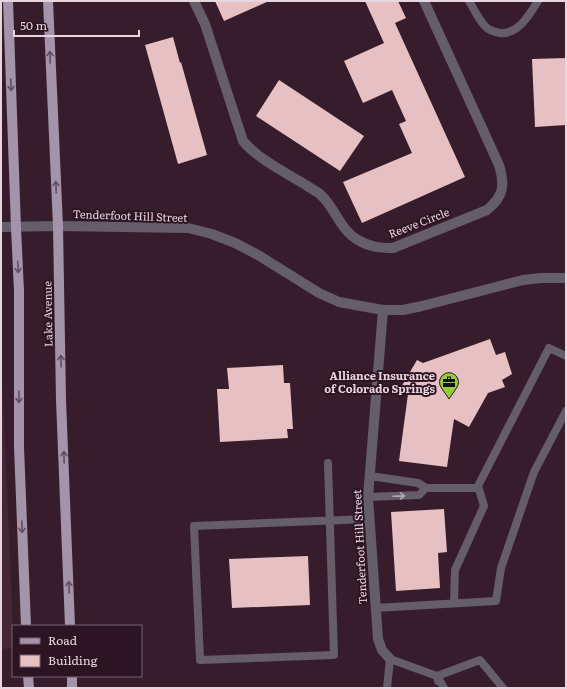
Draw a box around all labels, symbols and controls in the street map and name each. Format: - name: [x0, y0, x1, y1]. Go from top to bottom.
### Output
- scale bar: [14, 12, 139, 38]
- text: 50 m: [20, 16, 47, 34]
- one-way arrow: [47, 51, 54, 64]
- one-way arrow: [7, 78, 15, 91]
- one-way arrow: [52, 181, 60, 194]
- street label: Reeve Circle: [386, 203, 452, 241]
- street label: Tenderfoot Hill Street: [72, 205, 188, 225]
- one-way arrow: [14, 260, 21, 273]
- street label: Lake Avenue: [38, 281, 56, 347]
- one-way arrow: [57, 355, 64, 368]
- place label: Alliance Insurance of Colorado Springs: [324, 367, 436, 396]
- office icon: Alliance Insurance of Colorado Springs: [438, 371, 460, 399]
- one-way arrow: [15, 390, 23, 403]
- one-way arrow: [60, 451, 68, 464]
- street label: Tenderfoot Hill Street: [348, 489, 370, 605]
- one-way arrow: [392, 492, 405, 499]
- one-way arrow: [18, 520, 26, 533]
- one-way arrow: [65, 581, 73, 594]
- legend: [12, 625, 142, 677]
- text: Road: [48, 631, 78, 649]
- text: Building: [48, 651, 98, 669]

